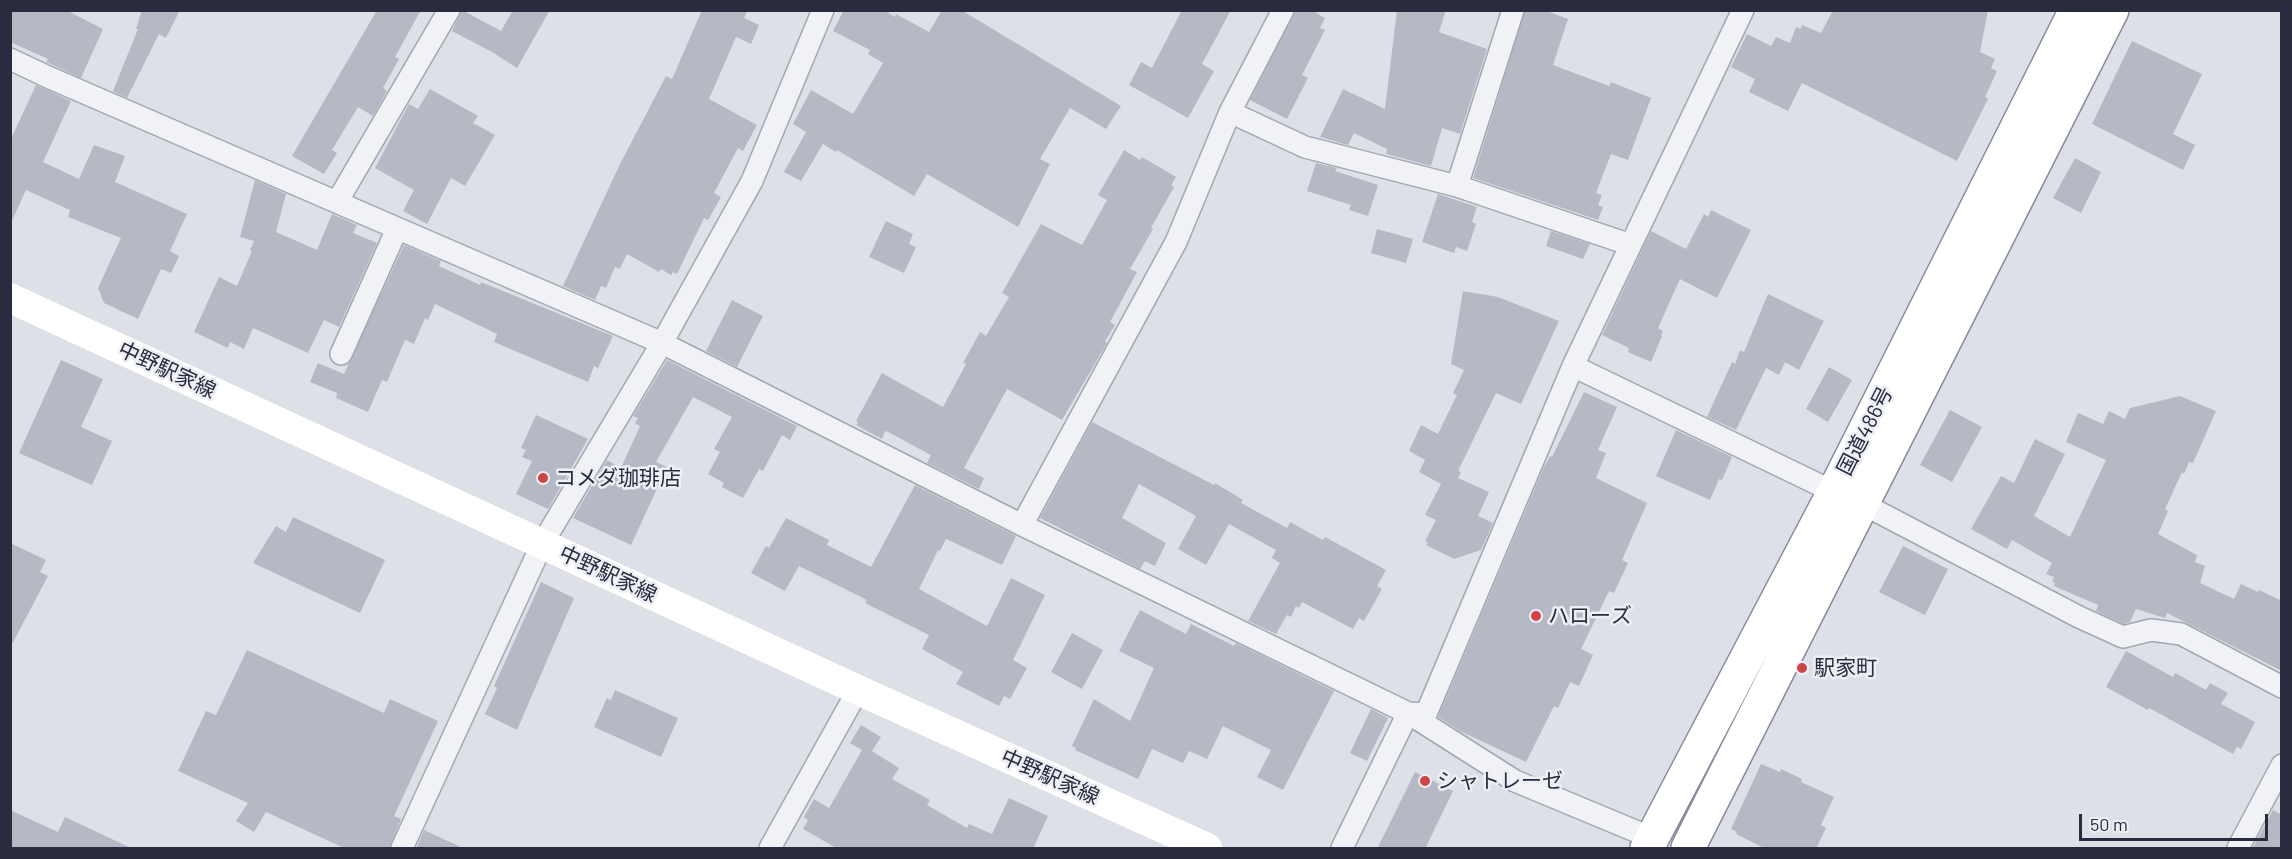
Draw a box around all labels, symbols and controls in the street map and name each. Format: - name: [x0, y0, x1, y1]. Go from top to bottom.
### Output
- street label: 中野駅家線: [114, 336, 220, 404]
- street label: 国道486号: [1832, 382, 1898, 480]
- place label: コメダ珈琲店: [555, 465, 681, 491]
- marker: コメダ珈琲店: [536, 471, 550, 485]
- street label: 中野駅家線: [555, 540, 661, 608]
- place label: ハローズ: [1548, 603, 1632, 629]
- marker: ハローズ: [1529, 609, 1543, 623]
- place label: 駅家町: [1814, 655, 1877, 681]
- marker: 駅家町: [1795, 661, 1809, 675]
- street label: 中野駅家線: [997, 744, 1103, 810]
- place label: シャトレーゼ: [1437, 768, 1563, 794]
- marker: シャトレーゼ: [1418, 774, 1432, 788]
- scale bar: [2082, 802, 2271, 840]
- text: 50 m: [2090, 813, 2128, 835]

